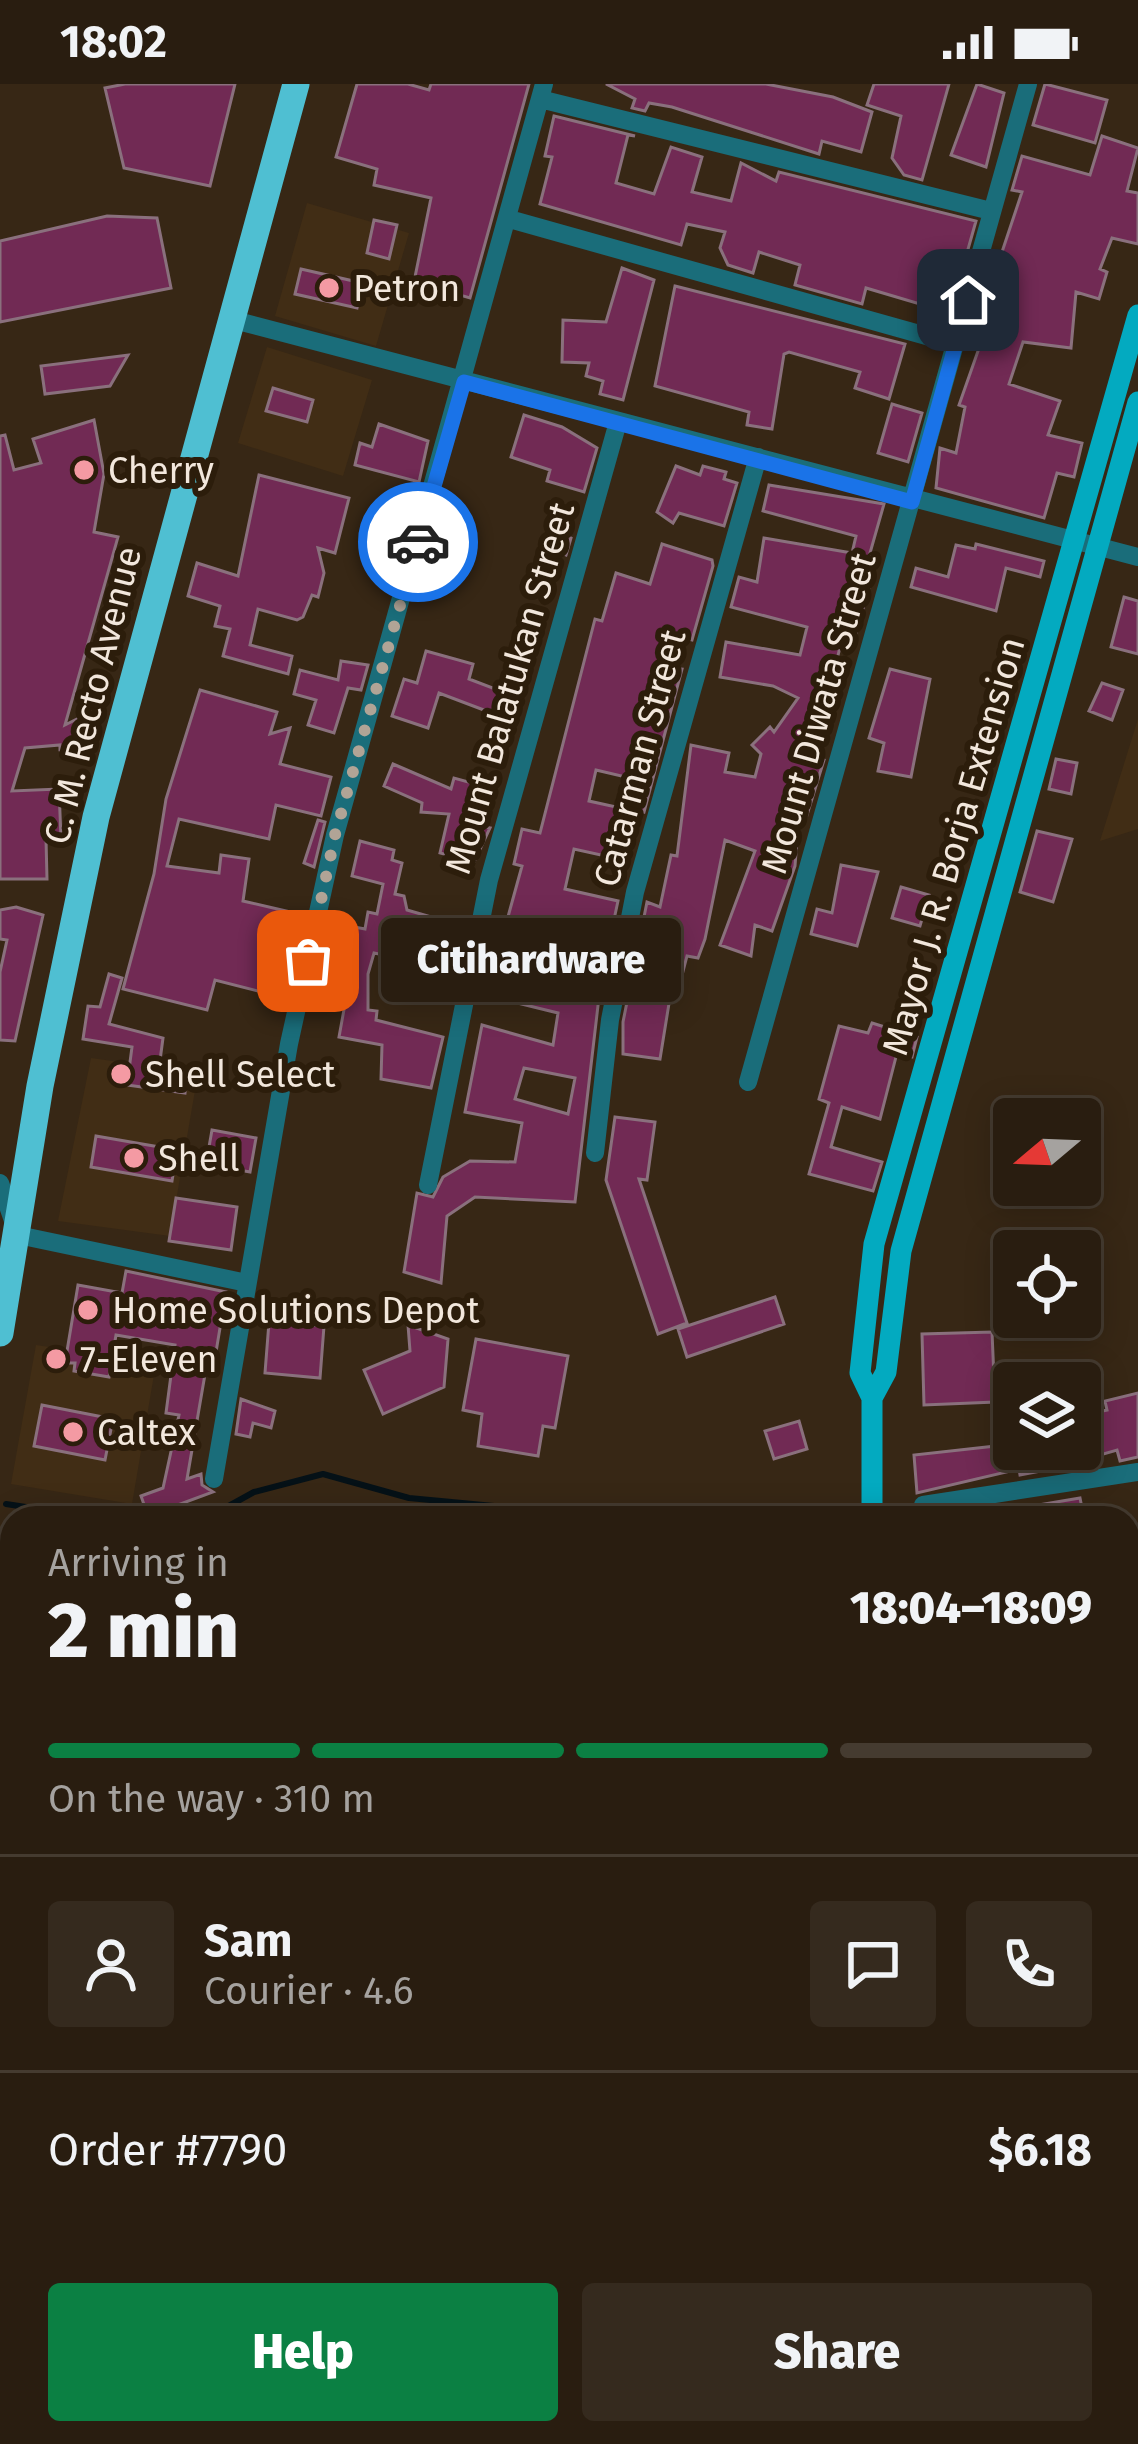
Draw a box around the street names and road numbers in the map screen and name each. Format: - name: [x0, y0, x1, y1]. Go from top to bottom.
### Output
- street label: Mount Balatukan Street: [436, 497, 584, 879]
- street label: C. M. Recto Avenue: [35, 542, 151, 849]
- street label: Mount Diwata Street: [752, 548, 886, 879]
- street label: Catarman Street: [585, 625, 695, 892]
- street label: Mayor J. R. Borja Extension: [873, 632, 1035, 1060]

